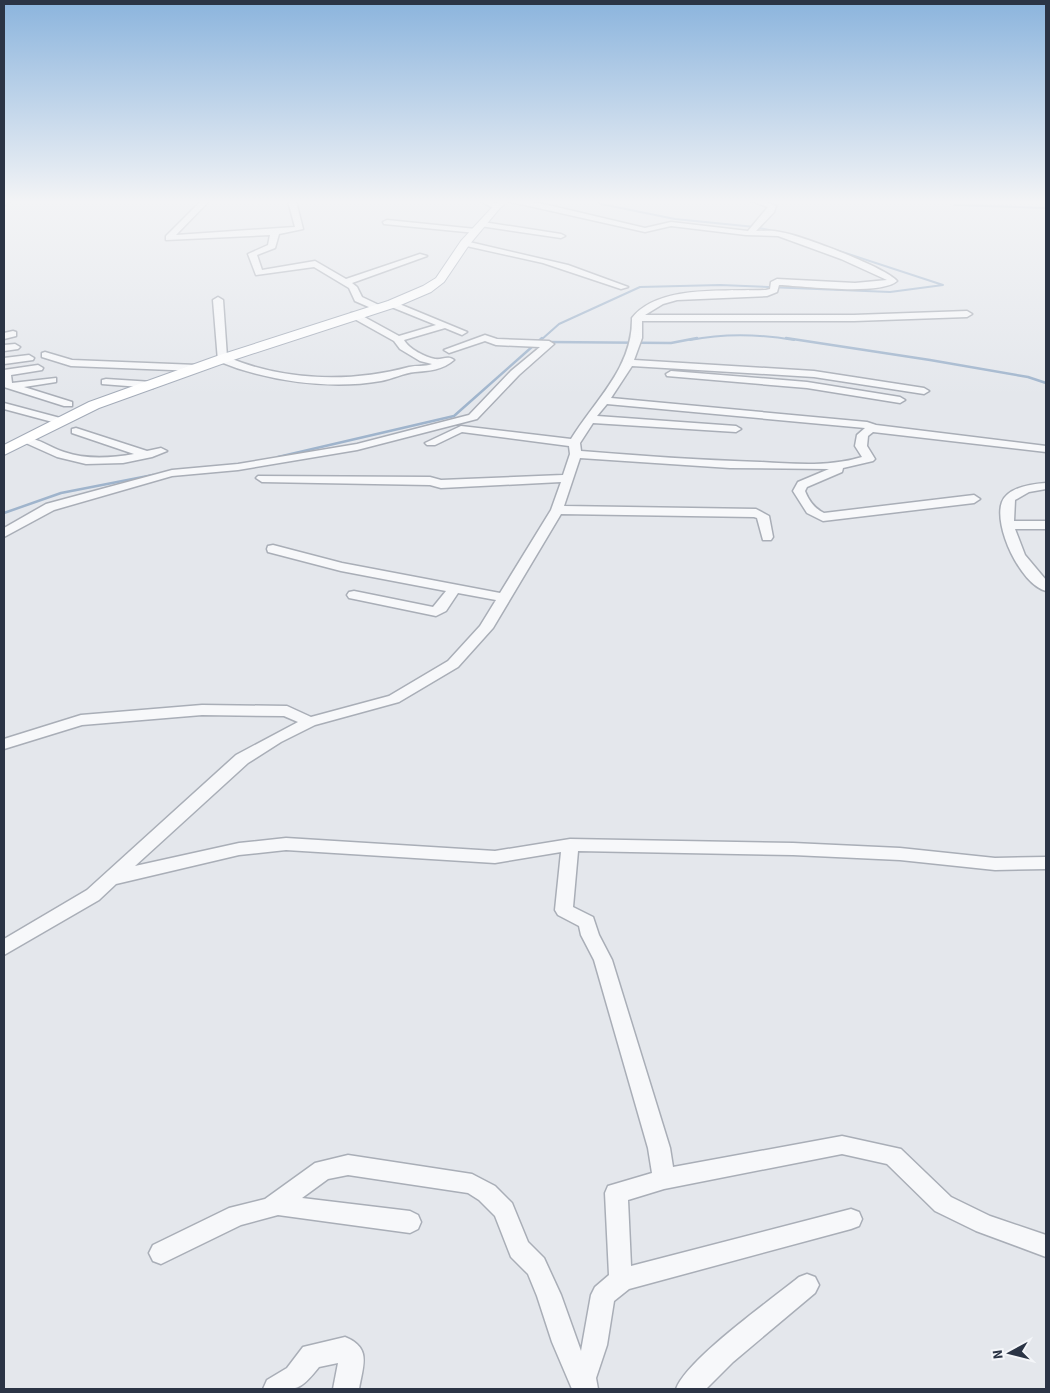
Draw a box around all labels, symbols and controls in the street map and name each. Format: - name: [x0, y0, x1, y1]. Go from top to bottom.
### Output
- north arrow: [985, 1328, 1035, 1378]
- text: N: [988, 1349, 1009, 1360]

